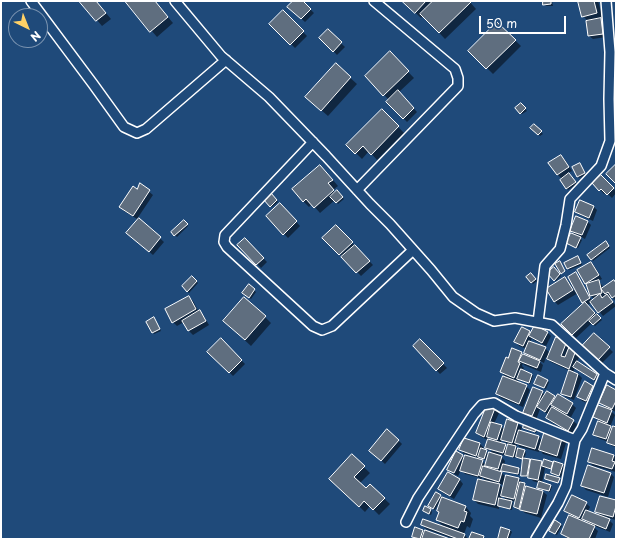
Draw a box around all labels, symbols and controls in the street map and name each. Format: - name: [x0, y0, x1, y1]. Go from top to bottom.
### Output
- north arrow: [8, 8, 48, 48]
- scale bar: [481, 8, 568, 34]
- text: 50 m: [486, 14, 517, 32]
- text: N: [27, 27, 45, 46]

